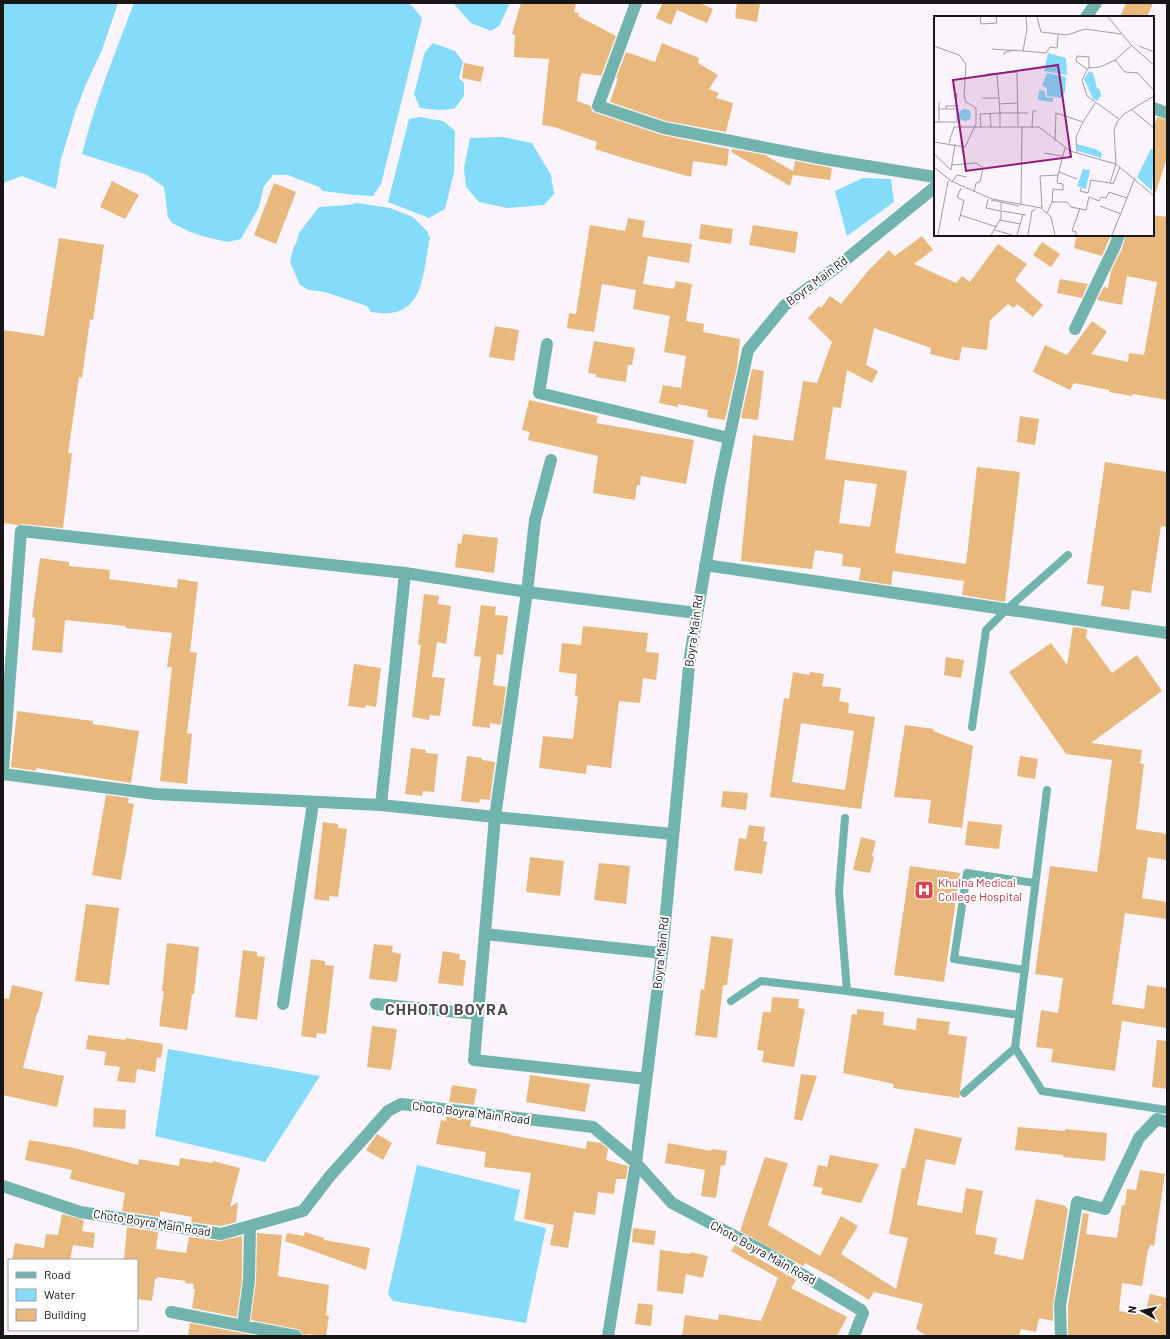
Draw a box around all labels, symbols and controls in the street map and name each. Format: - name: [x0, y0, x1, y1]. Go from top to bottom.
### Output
- inset map: [934, 16, 1154, 236]
- street label: Boyra Main Rd: [783, 253, 850, 308]
- street label: Boyra Main Rd: [681, 594, 705, 668]
- place label: Khulna Medical College Hospital: [938, 875, 1022, 903]
- hospital icon: Khulna Medical College Hospital: [913, 879, 935, 901]
- street label: Boyra Main Rd: [649, 916, 671, 990]
- district label: CHHOTO BOYRA: [385, 999, 509, 1018]
- street label: Choto Boyra Main Road: [411, 1098, 531, 1126]
- street label: Choto Boyra Main Road: [92, 1206, 212, 1238]
- street label: Choto Boyra Main Road: [708, 1217, 819, 1287]
- legend: [8, 1259, 138, 1331]
- text: Road: [44, 1267, 71, 1281]
- text: Water: [44, 1287, 76, 1301]
- north arrow: [1122, 1291, 1162, 1331]
- text: N: [1125, 1305, 1139, 1314]
- text: Building: [44, 1307, 86, 1321]

